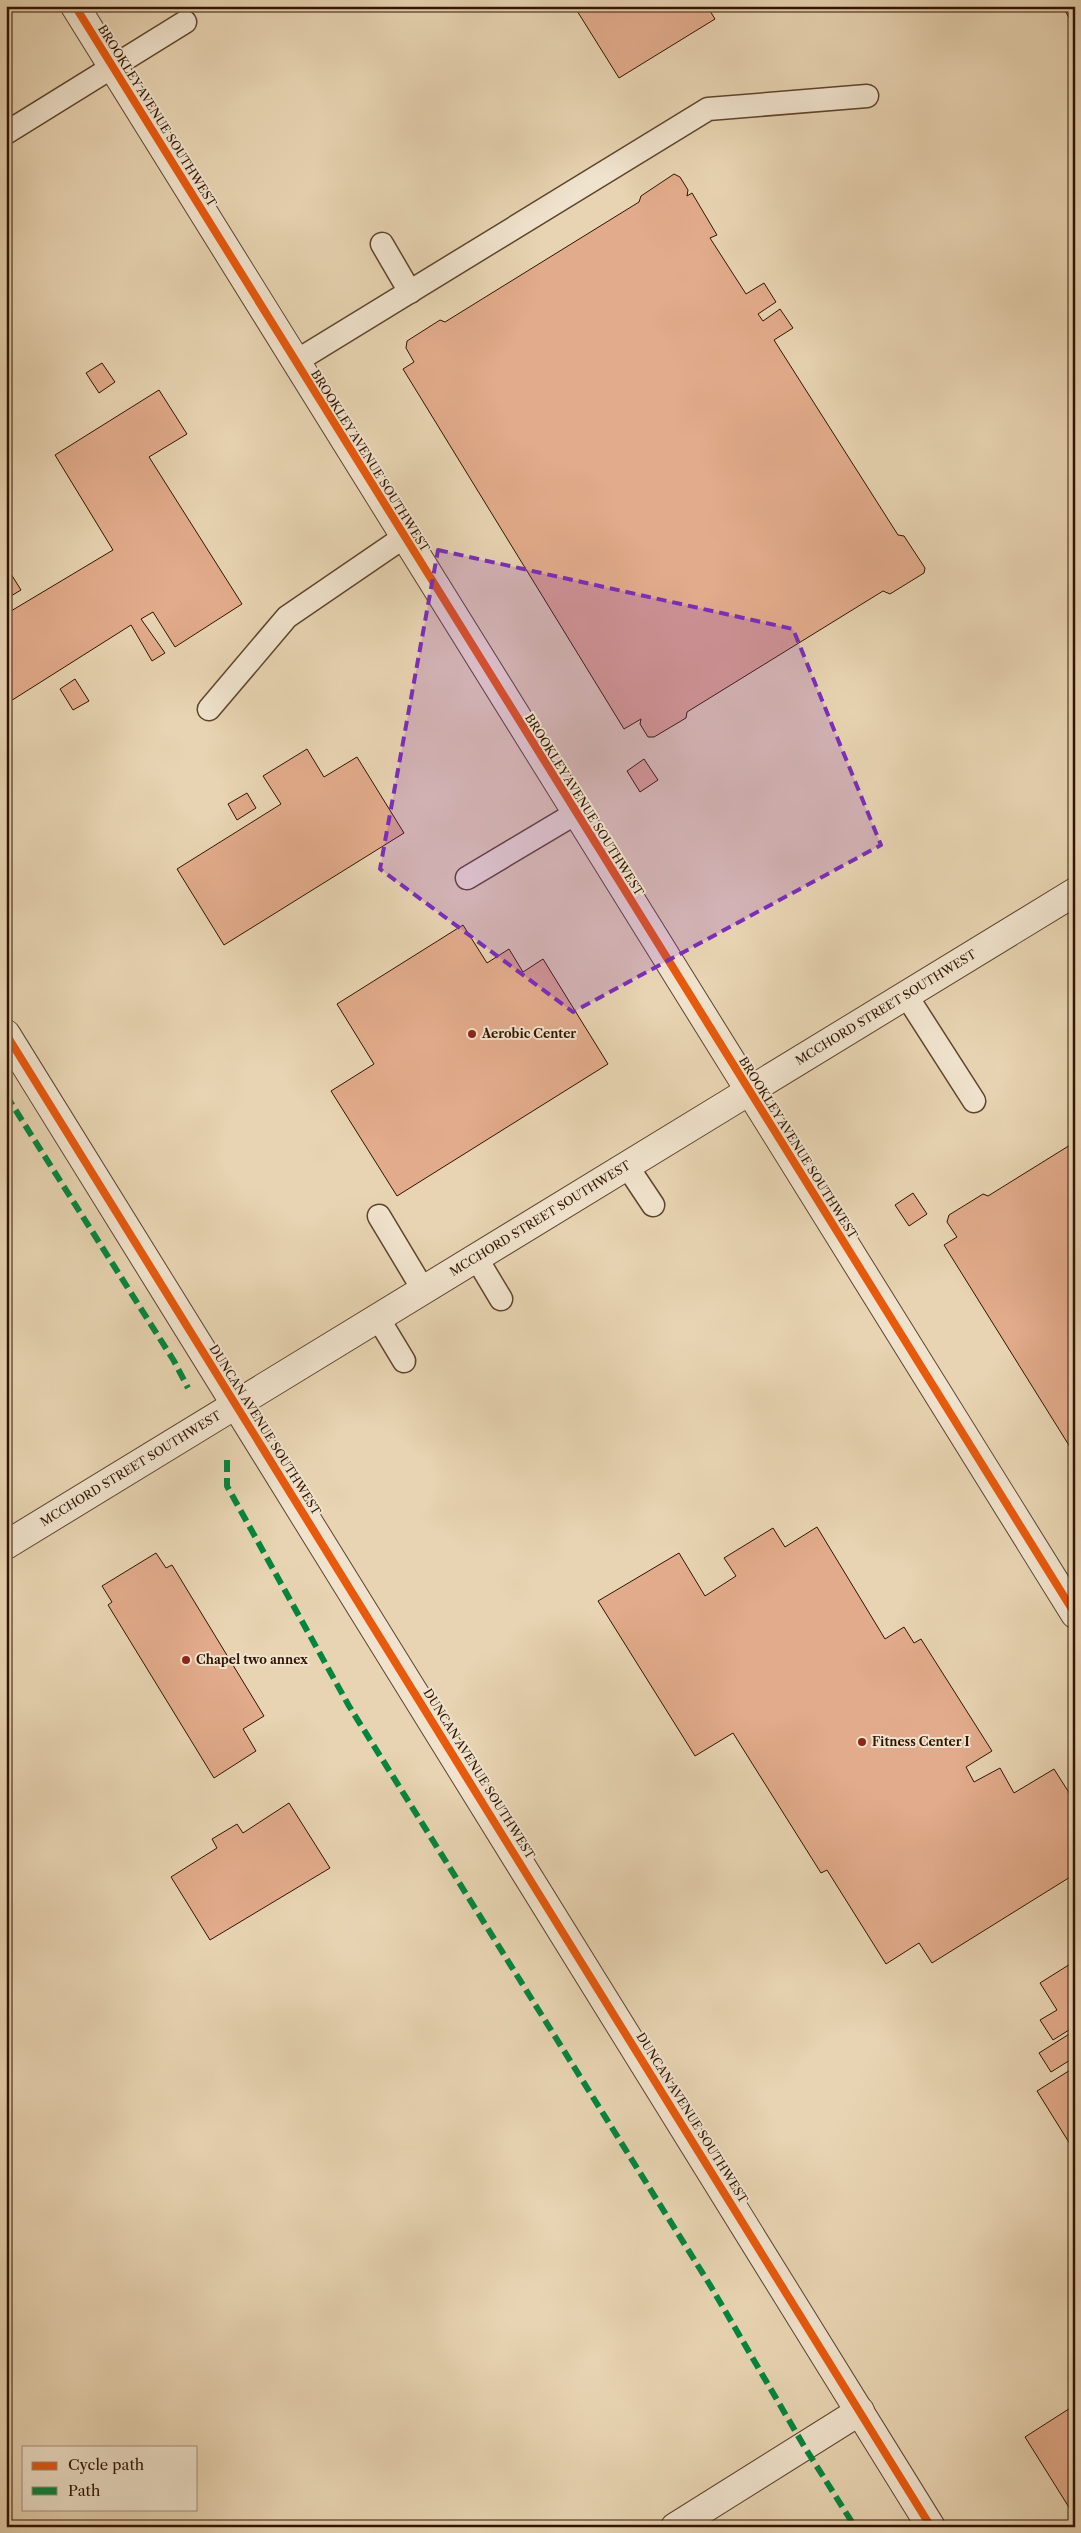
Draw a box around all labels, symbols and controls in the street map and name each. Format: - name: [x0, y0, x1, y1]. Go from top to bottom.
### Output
- street label: BROOKLEY AVENUE SOUTHWEST: [95, 22, 220, 209]
- street label: BROOKLEY AVENUE SOUTHWEST: [308, 367, 433, 554]
- street label: BROOKLEY AVENUE SOUTHWEST: [522, 711, 647, 898]
- street label: MCCHORD STREET SOUTHWEST: [793, 946, 979, 1068]
- place label: Aerobic Center: [481, 1026, 576, 1041]
- marker: Aerobic Center: [466, 1028, 478, 1040]
- street label: BROOKLEY AVENUE SOUTHWEST: [736, 1054, 861, 1241]
- street label: MCCHORD STREET SOUTHWEST: [447, 1157, 633, 1279]
- street label: DUNCAN AVENUE SOUTHWEST: [207, 1342, 324, 1518]
- street label: MCCHORD STREET SOUTHWEST: [37, 1408, 223, 1529]
- place label: Chapel two annex: [196, 1652, 308, 1667]
- marker: Chapel two annex: [180, 1654, 192, 1666]
- street label: DUNCAN AVENUE SOUTHWEST: [421, 1686, 538, 1862]
- place label: Fitness Center I: [872, 1734, 970, 1749]
- marker: Fitness Center I: [856, 1736, 868, 1748]
- street label: DUNCAN AVENUE SOUTHWEST: [634, 2030, 751, 2206]
- legend: [22, 2446, 198, 2510]
- text: Cycle path: [68, 2455, 145, 2474]
- text: Path: [68, 2481, 101, 2500]

